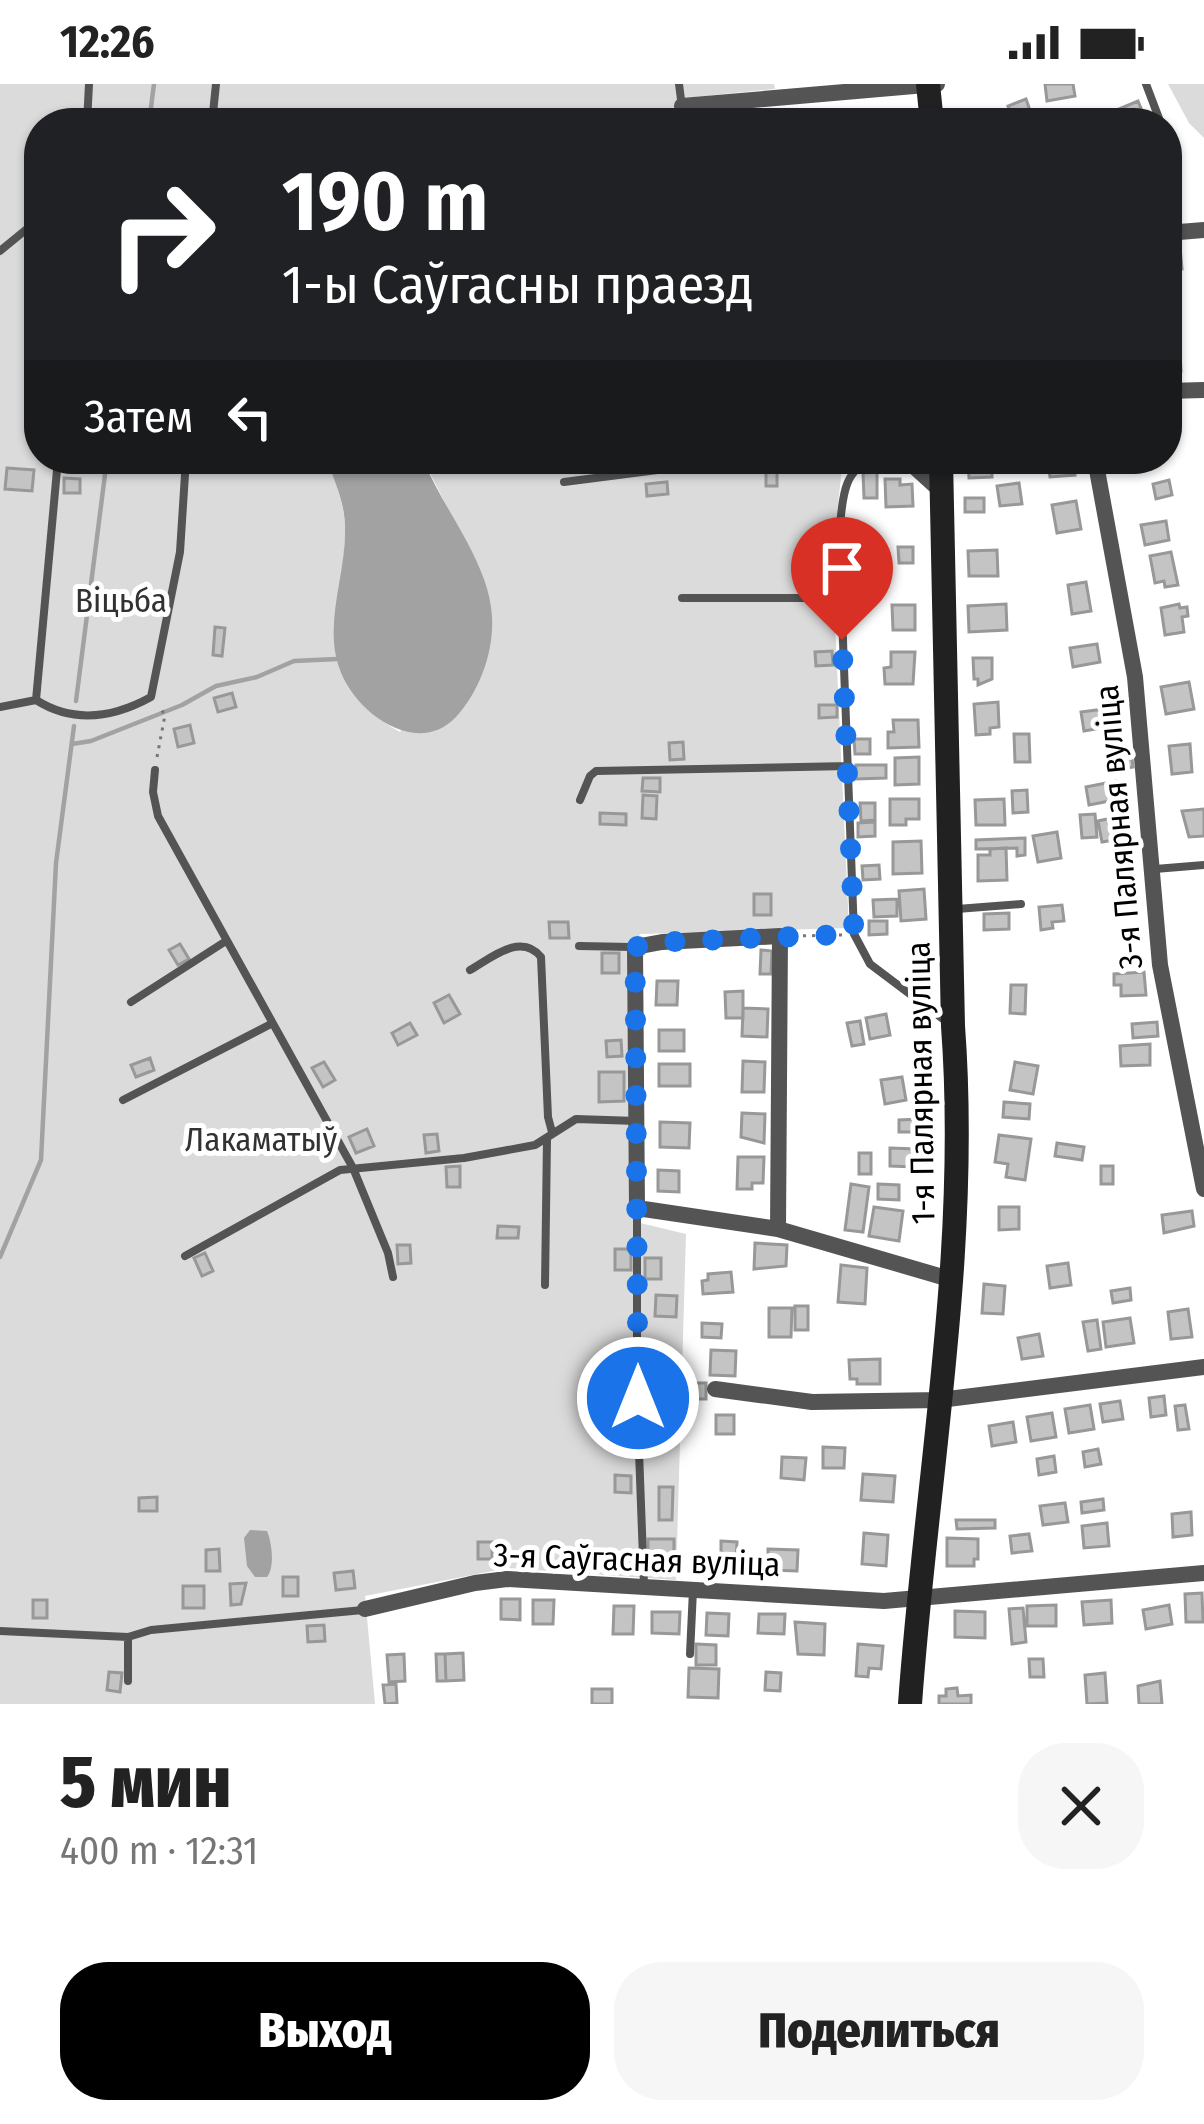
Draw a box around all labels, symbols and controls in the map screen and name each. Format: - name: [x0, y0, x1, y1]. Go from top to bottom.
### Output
- text: 12:26: [60, 15, 155, 69]
- text: 190 m: [282, 151, 488, 252]
- icon: right: [84, 156, 240, 312]
- text: 1-ы Саўгасны праезд: [282, 253, 753, 317]
- icon: left: [217, 384, 283, 450]
- text: Затем: [84, 390, 193, 444]
- pin: [791, 517, 893, 640]
- icon: arrive: [809, 535, 875, 601]
- park label: Віцьба: [75, 581, 167, 621]
- street label: 3-я Палярная вуліца: [1087, 683, 1151, 971]
- street label: 1-я Палярная вуліца: [899, 941, 943, 1225]
- park label: Лакаматыў: [185, 1120, 337, 1160]
- position arrow: [575, 1335, 701, 1461]
- street label: 3-я Саўгасная вуліца: [493, 1535, 781, 1585]
- text: 5 мин: [60, 1740, 231, 1826]
- button: close: [1018, 1743, 1144, 1869]
- text: 400 m · 12:31: [60, 1828, 258, 1874]
- button: Выход: [60, 1962, 590, 2100]
- button: Поделиться: [614, 1962, 1144, 2100]

